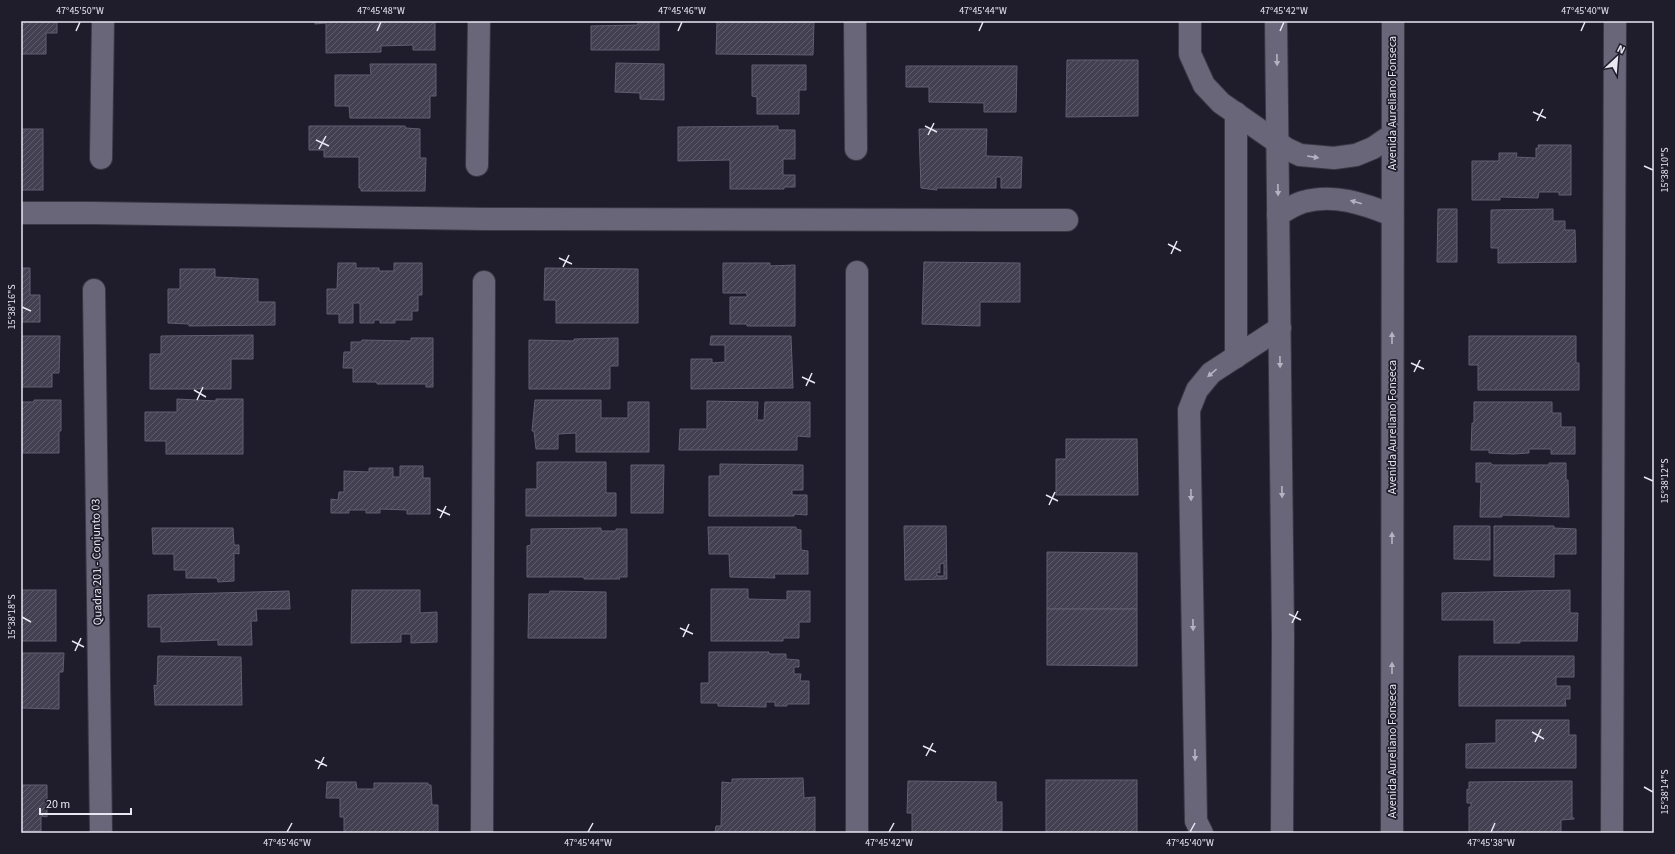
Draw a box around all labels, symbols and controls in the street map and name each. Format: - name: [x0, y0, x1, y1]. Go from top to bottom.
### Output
- text: 47°45'50"W: [56, 4, 104, 18]
- text: 47°45'48"W: [357, 4, 405, 18]
- text: 47°45'46"W: [658, 4, 706, 18]
- text: 47°45'44"W: [959, 4, 1007, 18]
- text: 47°45'42"W: [1260, 4, 1308, 18]
- text: 47°45'40"W: [1561, 4, 1609, 18]
- street label: Avenida Aureliano Fonseca: [1384, 36, 1401, 170]
- north arrow: [1597, 38, 1637, 78]
- text: N: [1615, 41, 1628, 58]
- one-way arrow: [1274, 54, 1280, 67]
- text: 15°38'10"S: [1658, 147, 1672, 193]
- one-way arrow: [1307, 154, 1319, 160]
- one-way arrow: [1275, 184, 1281, 197]
- one-way arrow: [1349, 199, 1361, 205]
- text: 15°38'16"S: [5, 284, 19, 330]
- one-way arrow: [1389, 331, 1395, 344]
- one-way arrow: [1277, 356, 1283, 369]
- street label: Avenida Aureliano Fonseca: [1384, 360, 1401, 494]
- one-way arrow: [1207, 368, 1218, 377]
- text: 15°38'12"S: [1658, 458, 1672, 504]
- one-way arrow: [1279, 486, 1285, 499]
- one-way arrow: [1188, 489, 1194, 502]
- street label: Quadra 201 - Conjunto 03: [87, 499, 107, 625]
- one-way arrow: [1389, 531, 1395, 544]
- text: 15°38'18"S: [5, 594, 19, 640]
- one-way arrow: [1190, 619, 1196, 632]
- one-way arrow: [1389, 661, 1395, 674]
- street label: Avenida Aureliano Fonseca: [1384, 684, 1401, 818]
- one-way arrow: [1192, 749, 1198, 762]
- text: 15°38'14"S: [1658, 769, 1672, 815]
- scale bar: [40, 790, 131, 816]
- text: 20 m: [46, 796, 70, 813]
- text: 47°45'46"W: [263, 836, 311, 850]
- text: 47°45'44"W: [564, 836, 612, 850]
- text: 47°45'42"W: [865, 836, 913, 850]
- text: 47°45'40"W: [1166, 836, 1214, 850]
- text: 47°45'38"W: [1467, 836, 1515, 850]

